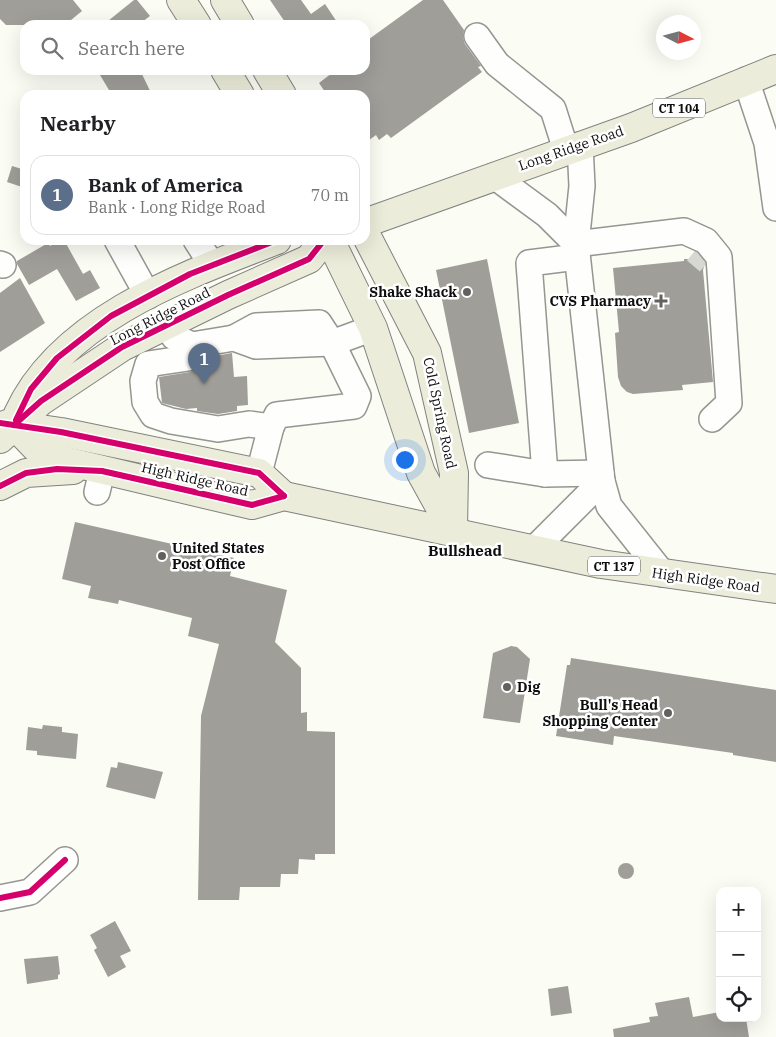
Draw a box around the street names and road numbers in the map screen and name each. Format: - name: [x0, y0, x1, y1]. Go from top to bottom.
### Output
- road number: CT 104: [653, 99, 705, 118]
- street label: Long Ridge Road: [516, 121, 626, 174]
- street label: Long Ridge Road: [107, 283, 214, 349]
- street label: Cold Spring Road: [419, 356, 461, 471]
- street label: High Ridge Road: [140, 458, 251, 500]
- road number: CT 137: [588, 556, 640, 576]
- street label: High Ridge Road: [651, 563, 762, 597]

